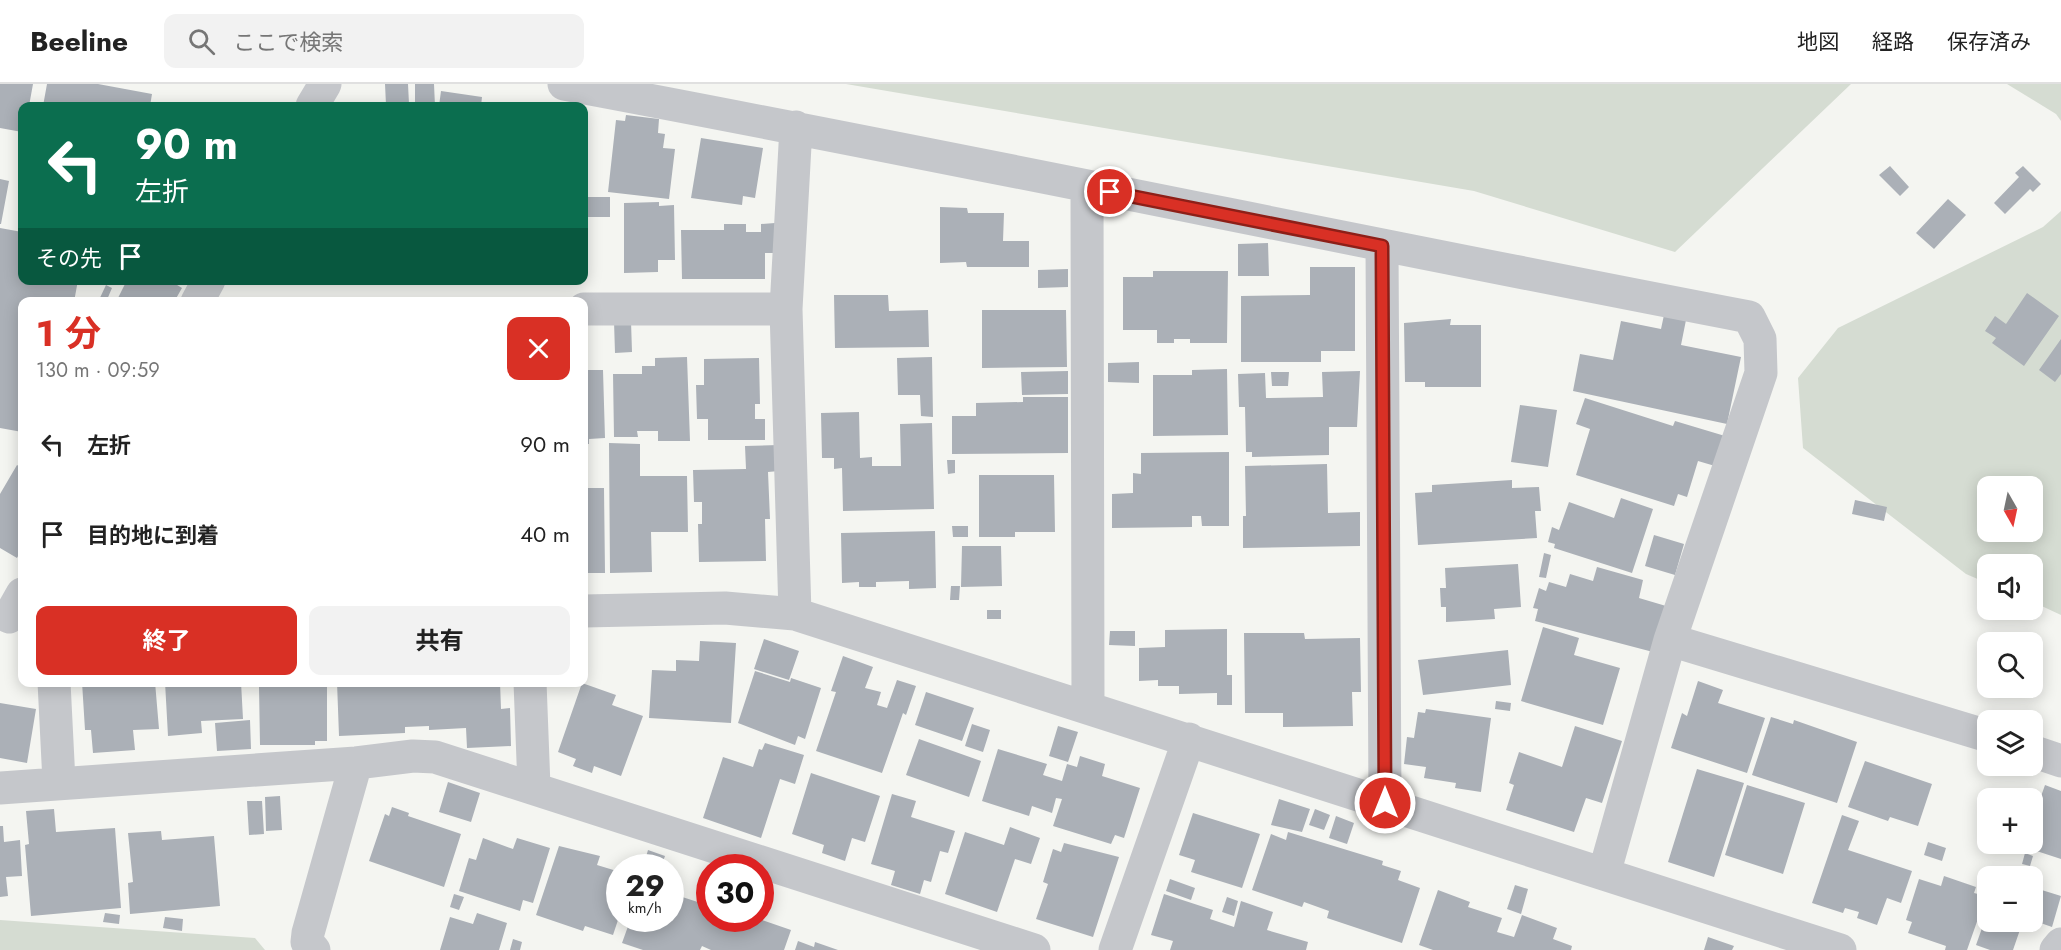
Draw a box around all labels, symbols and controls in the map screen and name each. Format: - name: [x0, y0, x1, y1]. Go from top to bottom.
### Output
- search box: [164, 14, 584, 68]
- text: Beeline: [30, 21, 128, 62]
- icon: search: [185, 25, 218, 58]
- text: ここで検索: [233, 26, 343, 58]
- text: 地図: [1797, 27, 1839, 57]
- text: 経路: [1872, 27, 1914, 57]
- text: 保存済み: [1947, 27, 2031, 57]
- text: 90 m: [135, 114, 238, 175]
- icon: left: [36, 126, 114, 204]
- pin: [1084, 166, 1135, 217]
- text: 左折: [135, 172, 189, 211]
- icon: arrive: [1093, 175, 1126, 208]
- icon: arrive: [114, 240, 147, 273]
- text: その先: [36, 242, 102, 274]
- text: 1 分: [36, 307, 101, 359]
- button: close: [507, 317, 570, 380]
- text: 130 m · 09:59: [36, 356, 160, 385]
- icon: left: [36, 428, 69, 461]
- text: 90 m: [520, 428, 570, 460]
- text: 左折: [87, 429, 131, 461]
- north arrow: [1977, 476, 2043, 542]
- map controls: [1977, 476, 2043, 932]
- icon: arrive: [36, 518, 69, 551]
- text: 40 m: [520, 518, 570, 550]
- text: 目的地に到着: [87, 519, 219, 551]
- button: sound: [1977, 554, 2043, 620]
- button: 終了: [36, 606, 297, 675]
- button: 共有: [309, 606, 570, 675]
- button: search: [1977, 632, 2043, 698]
- button: layers: [1977, 710, 2043, 776]
- position arrow: [1353, 771, 1417, 835]
- button: +: [1977, 788, 2043, 854]
- speed limit sign: 30: [696, 854, 774, 932]
- text: 29: [625, 864, 665, 907]
- button: −: [1977, 866, 2043, 932]
- text: km/h: [628, 897, 662, 919]

